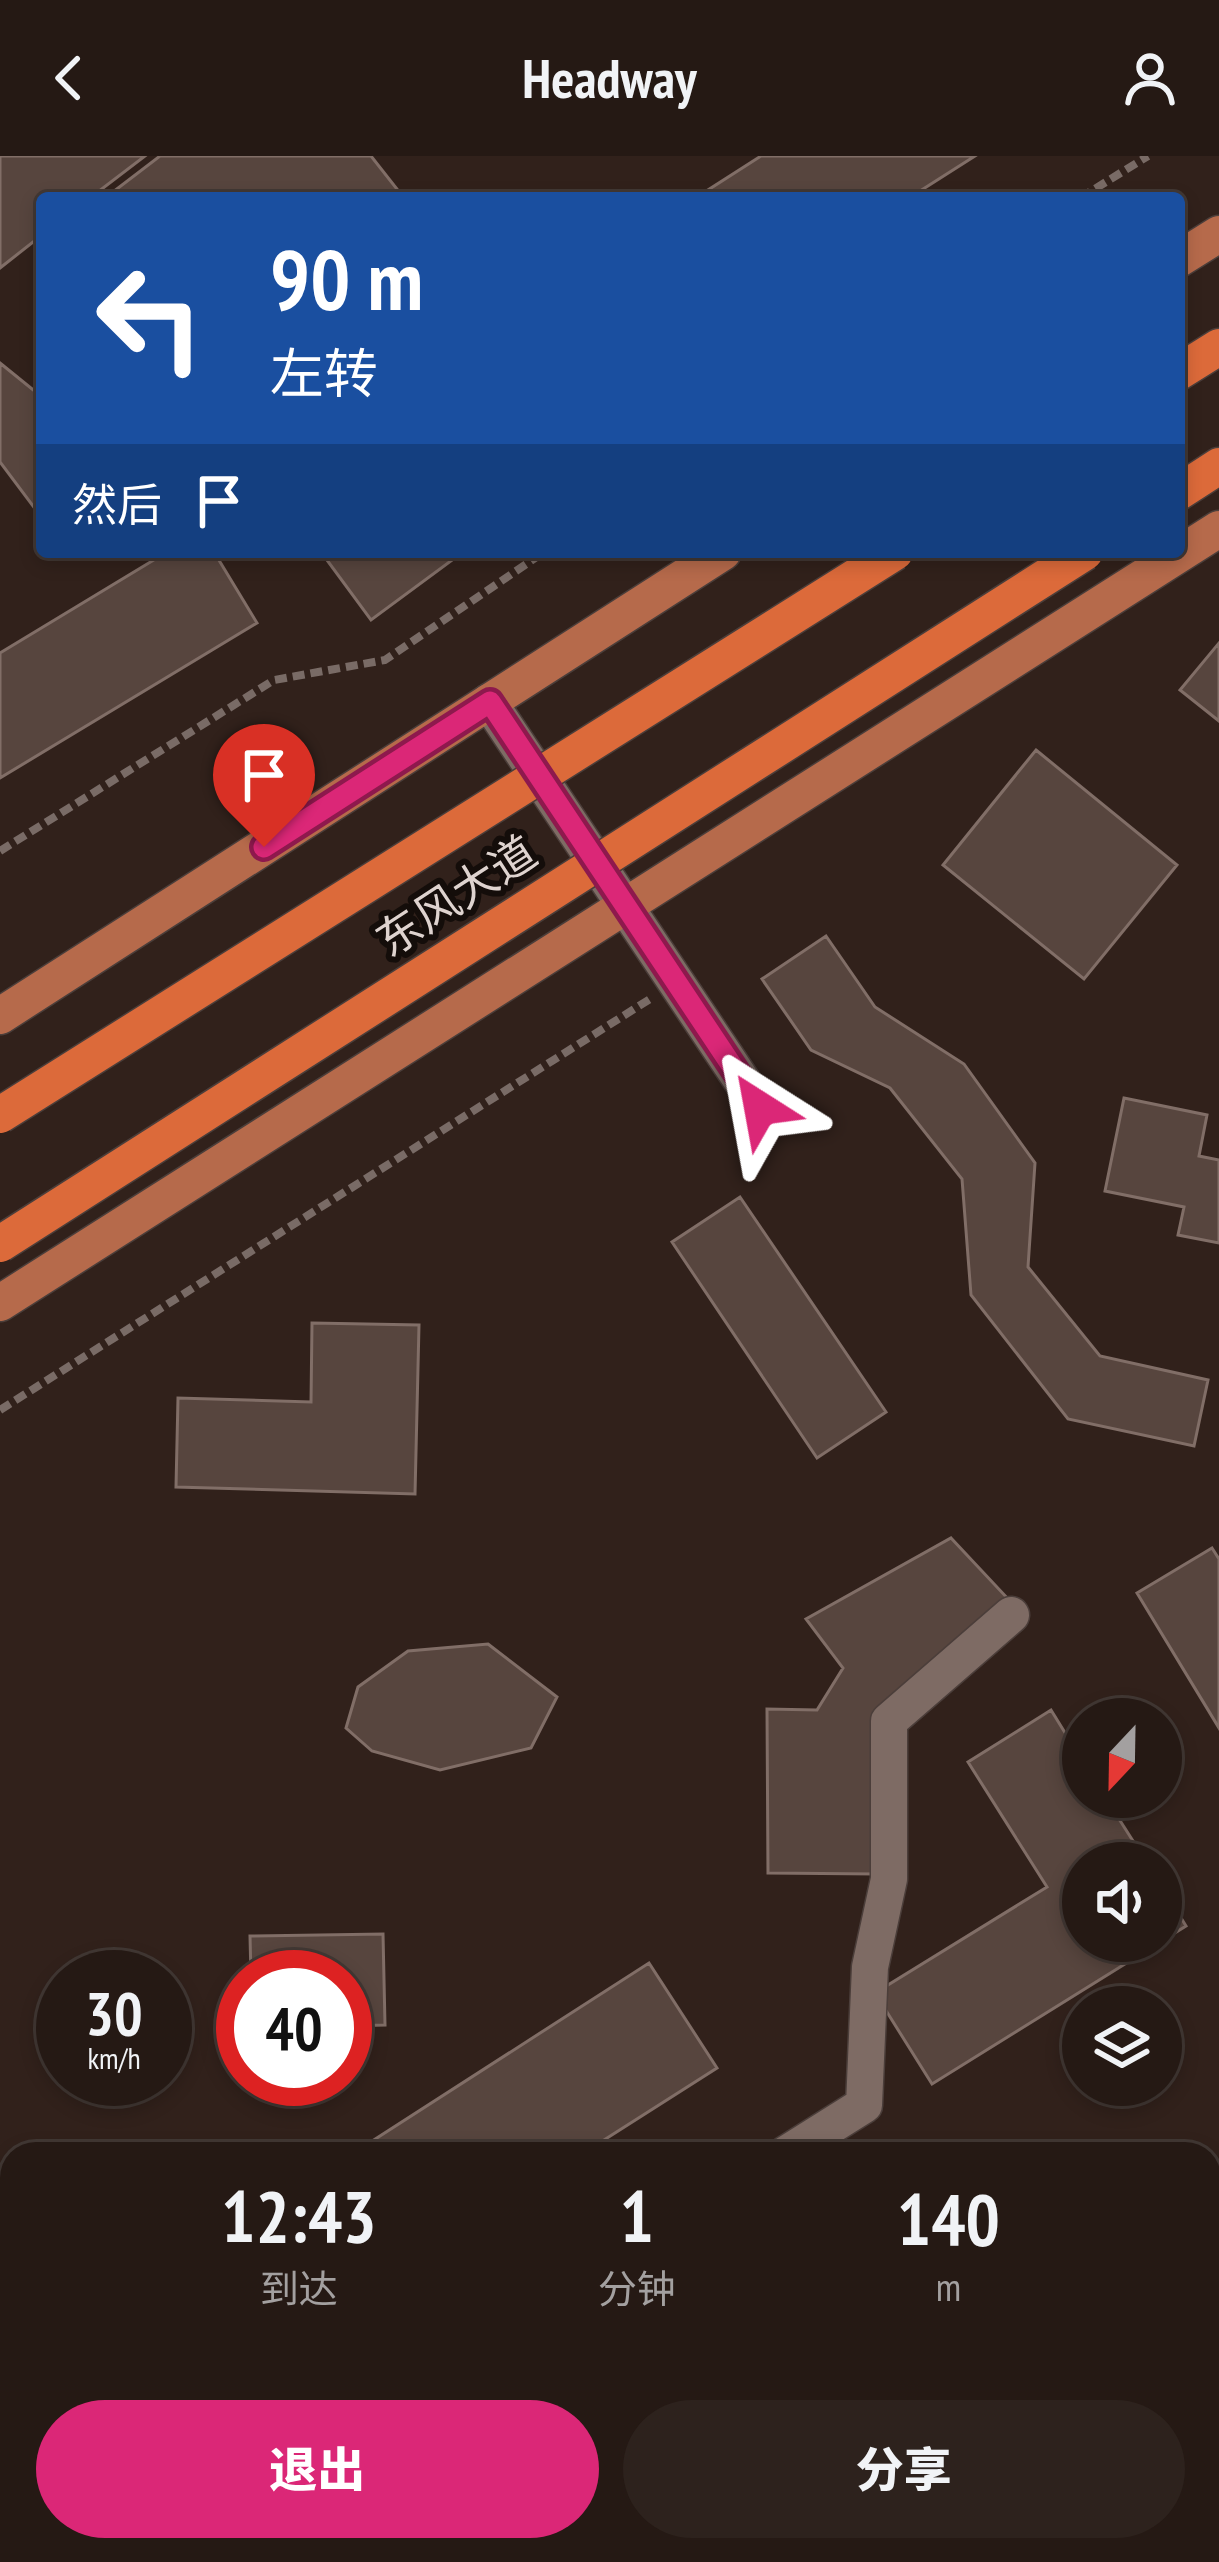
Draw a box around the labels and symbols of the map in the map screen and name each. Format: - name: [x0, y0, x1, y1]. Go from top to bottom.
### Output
- pin: [213, 724, 315, 847]
- street label: 东风大道: [364, 822, 547, 969]
- position arrow: [697, 1045, 823, 1171]
- north arrow: [1062, 1698, 1182, 1818]
- speed limit sign: 40: [216, 1950, 372, 2106]

